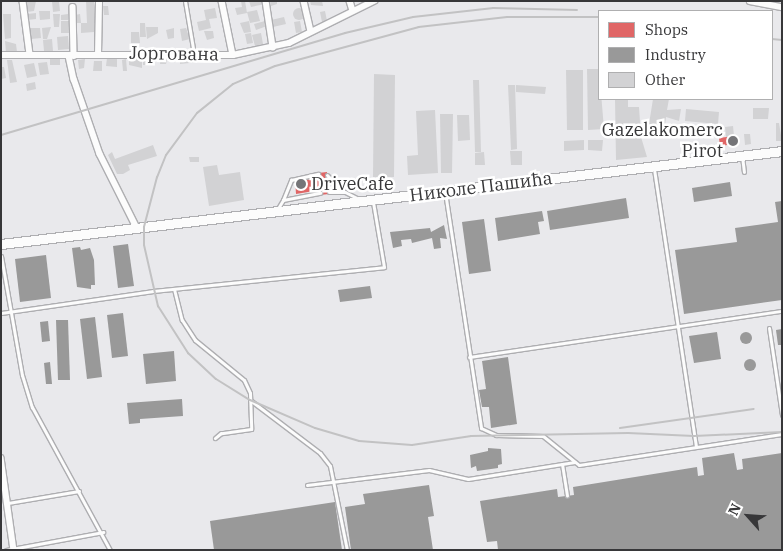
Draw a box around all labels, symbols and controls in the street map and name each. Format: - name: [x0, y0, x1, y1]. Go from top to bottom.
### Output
- legend: [598, 10, 773, 100]
- text: Shops: [645, 20, 688, 39]
- street label: Јоргована: [129, 42, 219, 66]
- text: Industry: [645, 45, 706, 64]
- text: Other: [645, 70, 685, 89]
- place label: Gazelakomerc Pirot: [602, 120, 723, 162]
- marker: Gazelakomerc Pirot: [727, 135, 739, 147]
- street label: Николе Пашића: [408, 168, 554, 206]
- place label: DriveCafe: [311, 173, 394, 195]
- marker: DriveCafe: [295, 178, 307, 190]
- north arrow: [723, 491, 773, 541]
- text: N: [724, 501, 745, 518]

